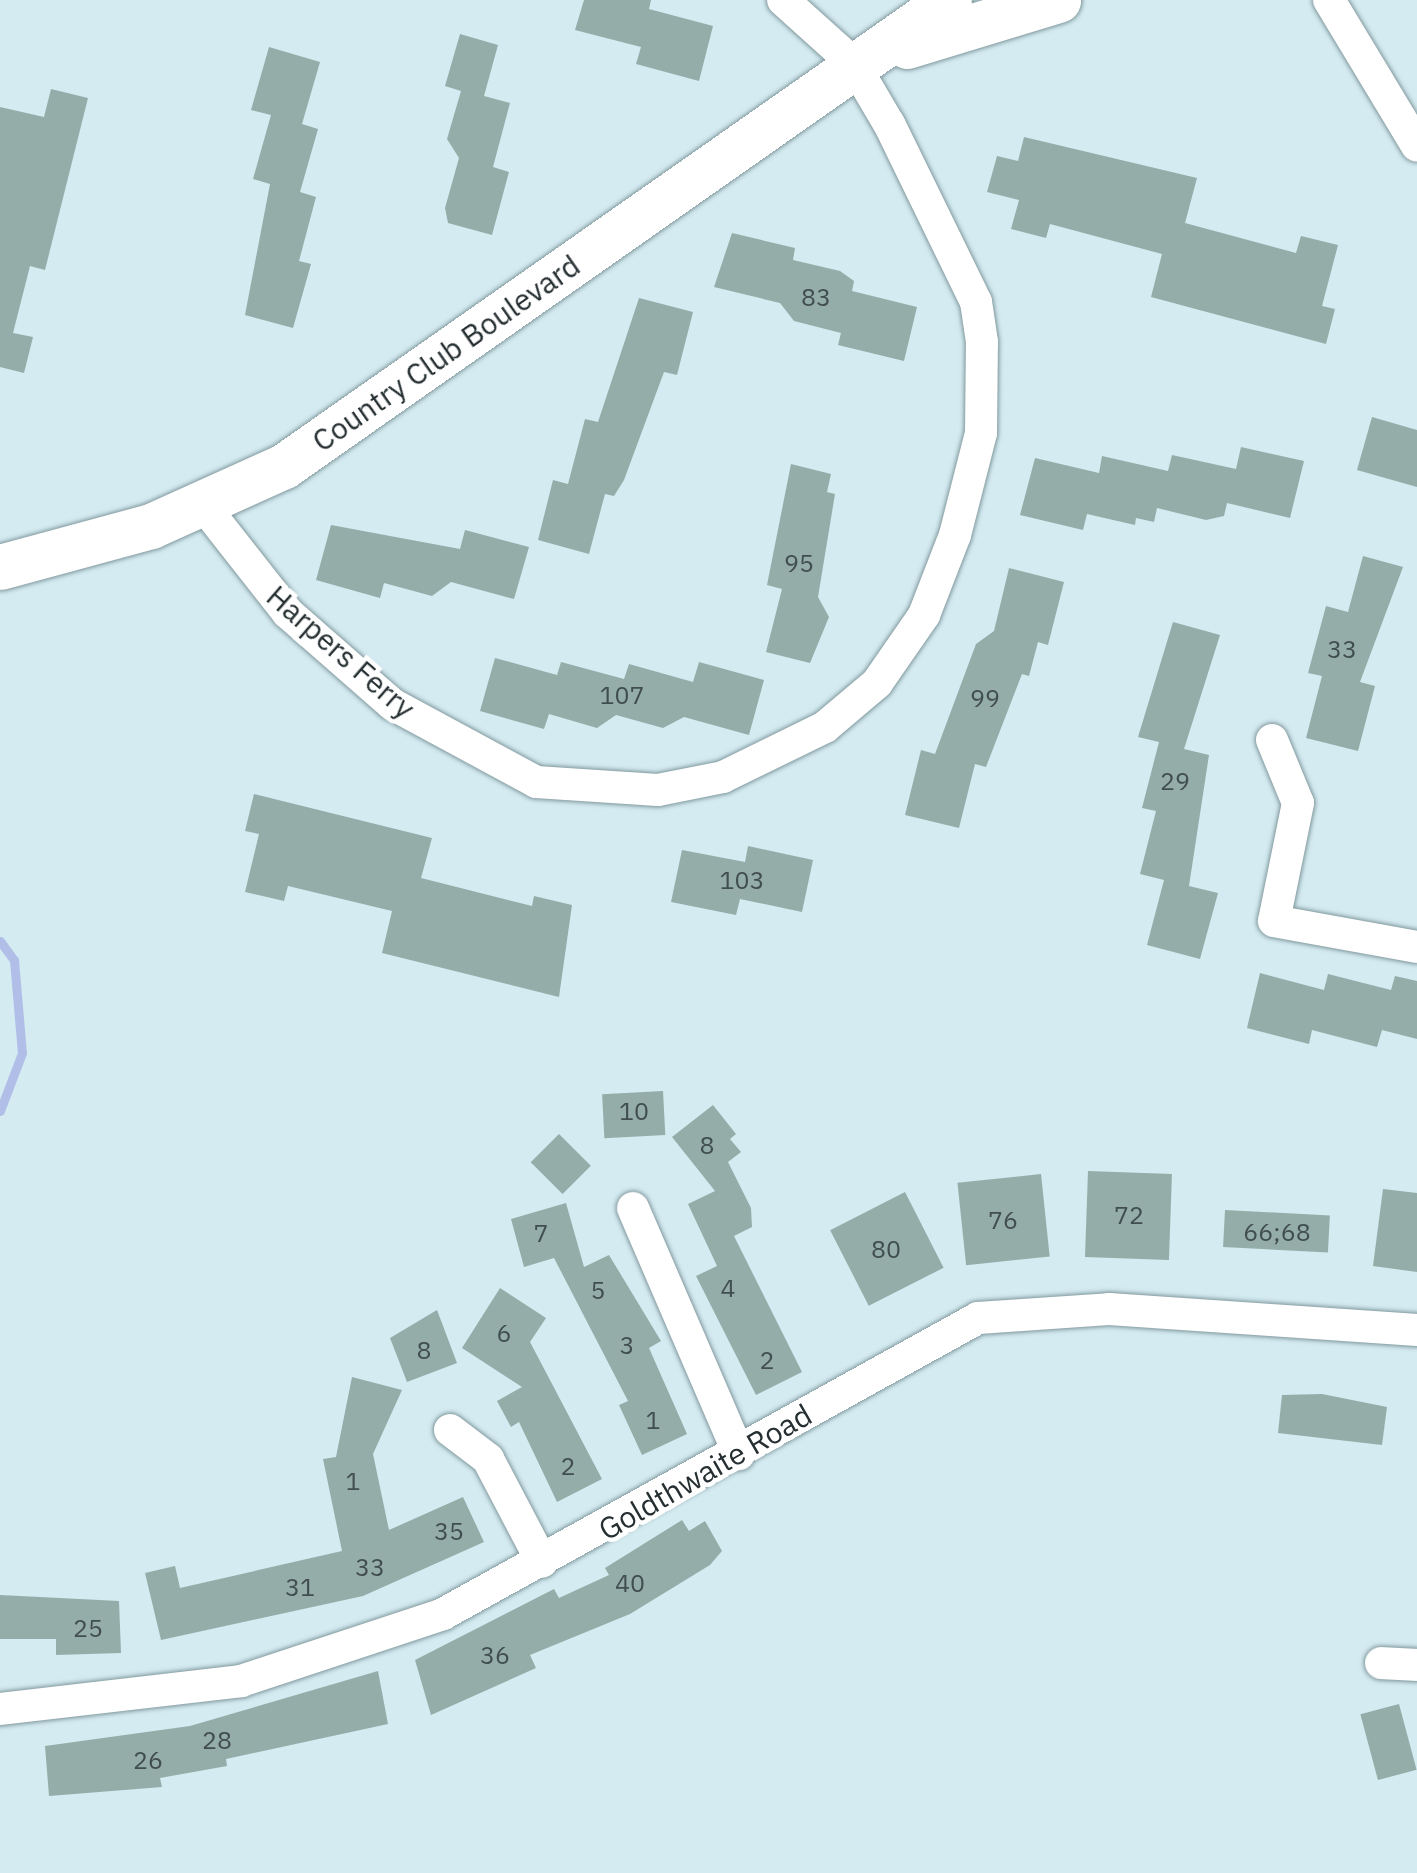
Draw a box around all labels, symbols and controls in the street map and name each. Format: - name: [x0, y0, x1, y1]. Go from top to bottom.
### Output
- street label: Country Club Boulevard: [305, 247, 587, 459]
- house number: 83: [801, 282, 831, 312]
- house number: 95: [784, 548, 814, 578]
- street label: Harpers Ferry: [260, 578, 422, 726]
- house number: 33: [1327, 634, 1357, 664]
- house number: 107: [600, 680, 644, 710]
- house number: 99: [970, 683, 1000, 713]
- house number: 29: [1160, 766, 1190, 796]
- house number: 103: [720, 865, 764, 895]
- house number: 10: [619, 1096, 649, 1126]
- house number: 8: [700, 1130, 714, 1160]
- house number: 72: [1114, 1200, 1144, 1230]
- house number: 76: [988, 1205, 1018, 1235]
- house number: 66;68: [1243, 1217, 1311, 1247]
- house number: 7: [534, 1218, 548, 1248]
- house number: 80: [871, 1234, 901, 1264]
- house number: 4: [721, 1273, 735, 1303]
- house number: 5: [591, 1275, 605, 1305]
- house number: 6: [497, 1318, 511, 1348]
- house number: 3: [620, 1330, 634, 1360]
- house number: 8: [417, 1335, 431, 1365]
- house number: 2: [760, 1345, 774, 1375]
- street label: Goldthwaite Road: [592, 1396, 818, 1548]
- house number: 1: [646, 1405, 660, 1435]
- house number: 2: [561, 1451, 575, 1481]
- house number: 1: [346, 1466, 360, 1496]
- house number: 35: [434, 1516, 464, 1546]
- house number: 33: [355, 1552, 385, 1582]
- house number: 40: [615, 1568, 645, 1598]
- house number: 31: [285, 1572, 315, 1602]
- house number: 25: [73, 1613, 103, 1643]
- house number: 36: [480, 1640, 510, 1670]
- house number: 28: [202, 1725, 232, 1755]
- house number: 26: [133, 1745, 163, 1775]

